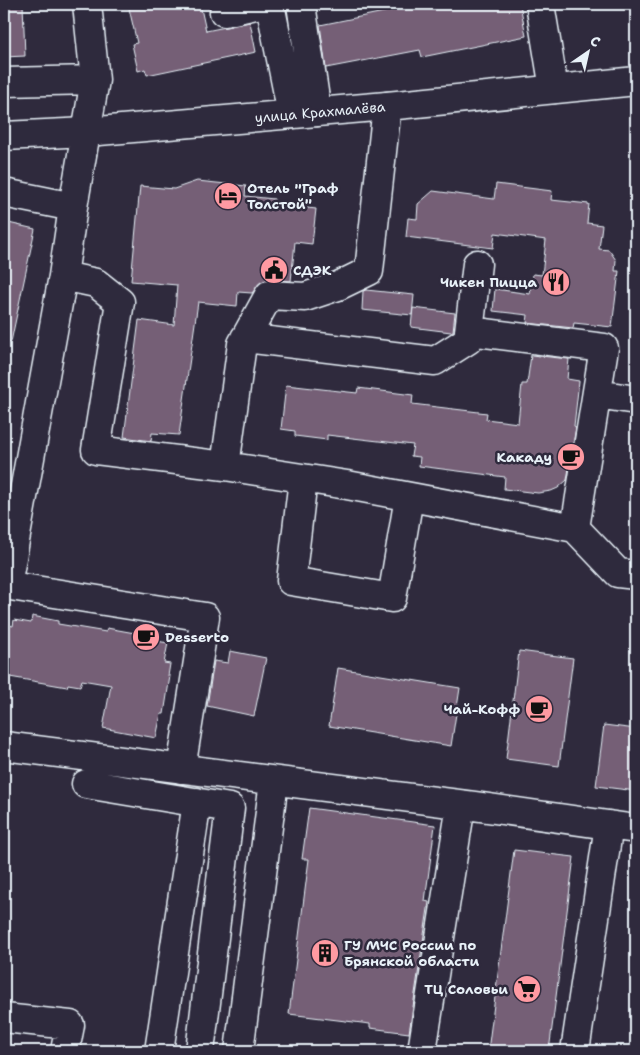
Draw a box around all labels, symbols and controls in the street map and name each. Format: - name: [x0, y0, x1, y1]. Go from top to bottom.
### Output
- north arrow: [562, 28, 612, 78]
- text: С: [587, 31, 604, 51]
- street label: улица Крахмалёва: [254, 97, 386, 127]
- place label: Отель "Граф Толстой": [247, 179, 339, 213]
- hotel icon: Отель "Граф Толстой": [213, 181, 243, 211]
- public building icon: СДЭК: [259, 255, 289, 285]
- place label: СДЭК: [293, 261, 332, 279]
- restaurant icon: Чикен Пицца: [541, 267, 571, 297]
- place label: Чикен Пицца: [440, 273, 537, 291]
- cafe icon: Какаду: [556, 442, 586, 472]
- place label: Какаду: [497, 448, 552, 466]
- cafe icon: Desserto: [131, 622, 161, 652]
- place label: Desserto: [165, 628, 229, 646]
- cafe icon: Чай-Кофф: [524, 694, 554, 724]
- place label: Чай-Кофф: [443, 700, 520, 718]
- place label: ГУ МЧС России по Брянской области: [344, 936, 480, 970]
- building icon: ГУ МЧС России по Брянской области: [310, 938, 340, 968]
- supermarket icon: ТЦ Соловьи: [512, 974, 542, 1004]
- place label: ТЦ Соловьи: [424, 980, 508, 998]

